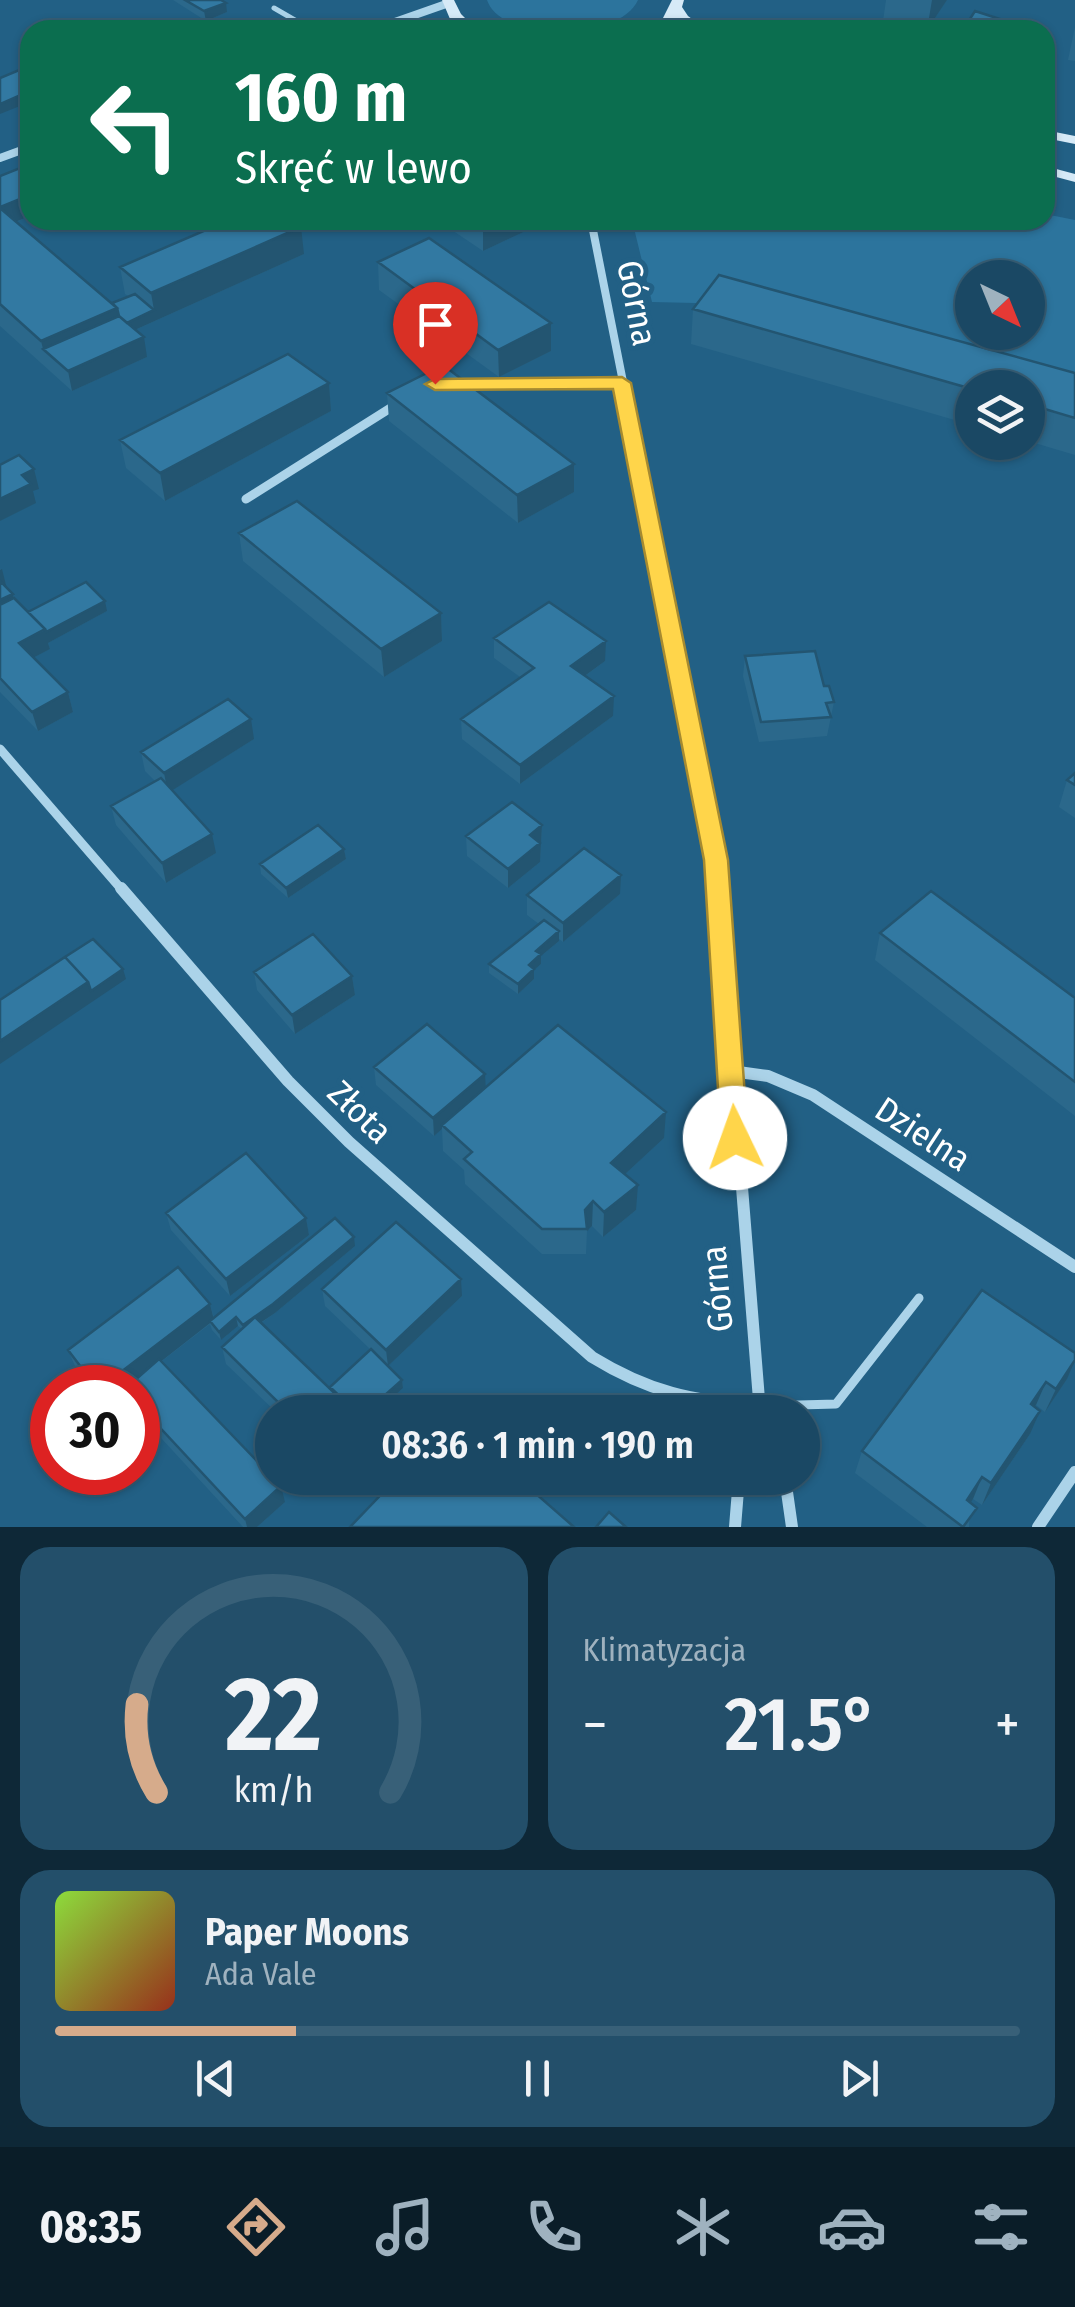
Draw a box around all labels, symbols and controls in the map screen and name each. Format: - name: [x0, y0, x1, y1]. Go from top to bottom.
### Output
- text: 160 m: [235, 56, 407, 140]
- icon: left: [70, 60, 200, 190]
- text: Skręć w lewo: [235, 141, 472, 195]
- street label: Górna: [608, 257, 666, 349]
- north arrow: [955, 260, 1045, 350]
- map controls: [955, 260, 1045, 460]
- pin: [393, 282, 478, 385]
- icon: arrive: [408, 297, 463, 352]
- button: layers: [955, 370, 1045, 460]
- street label: Złota: [319, 1072, 401, 1152]
- position arrow: [683, 1086, 787, 1190]
- street label: Dzielna: [868, 1088, 978, 1180]
- street label: Górna: [692, 1244, 742, 1334]
- speed limit sign: 30: [30, 1365, 160, 1495]
- text: 08:36 · 1 min · 190 m: [381, 1422, 694, 1468]
- text: Klimatyzacja: [583, 1631, 746, 1669]
- text: 22: [225, 1653, 322, 1778]
- text: 21.5°: [725, 1680, 877, 1770]
- text: −: [583, 1692, 607, 1758]
- text: +: [995, 1692, 1020, 1758]
- text: km/h: [234, 1769, 314, 1811]
- text: Paper Moons: [205, 1909, 409, 1955]
- text: Ada Vale: [205, 1955, 317, 1993]
- icon: previous: [188, 2051, 243, 2106]
- icon: pause: [510, 2051, 565, 2106]
- icon: next: [832, 2051, 887, 2106]
- icon: directions: [221, 2192, 291, 2262]
- icon: music: [370, 2192, 440, 2262]
- icon: phone: [519, 2192, 589, 2262]
- icon: climate: [668, 2192, 738, 2262]
- icon: car: [817, 2192, 887, 2262]
- icon: filters: [966, 2192, 1036, 2262]
- text: 08:35: [39, 2200, 142, 2254]

